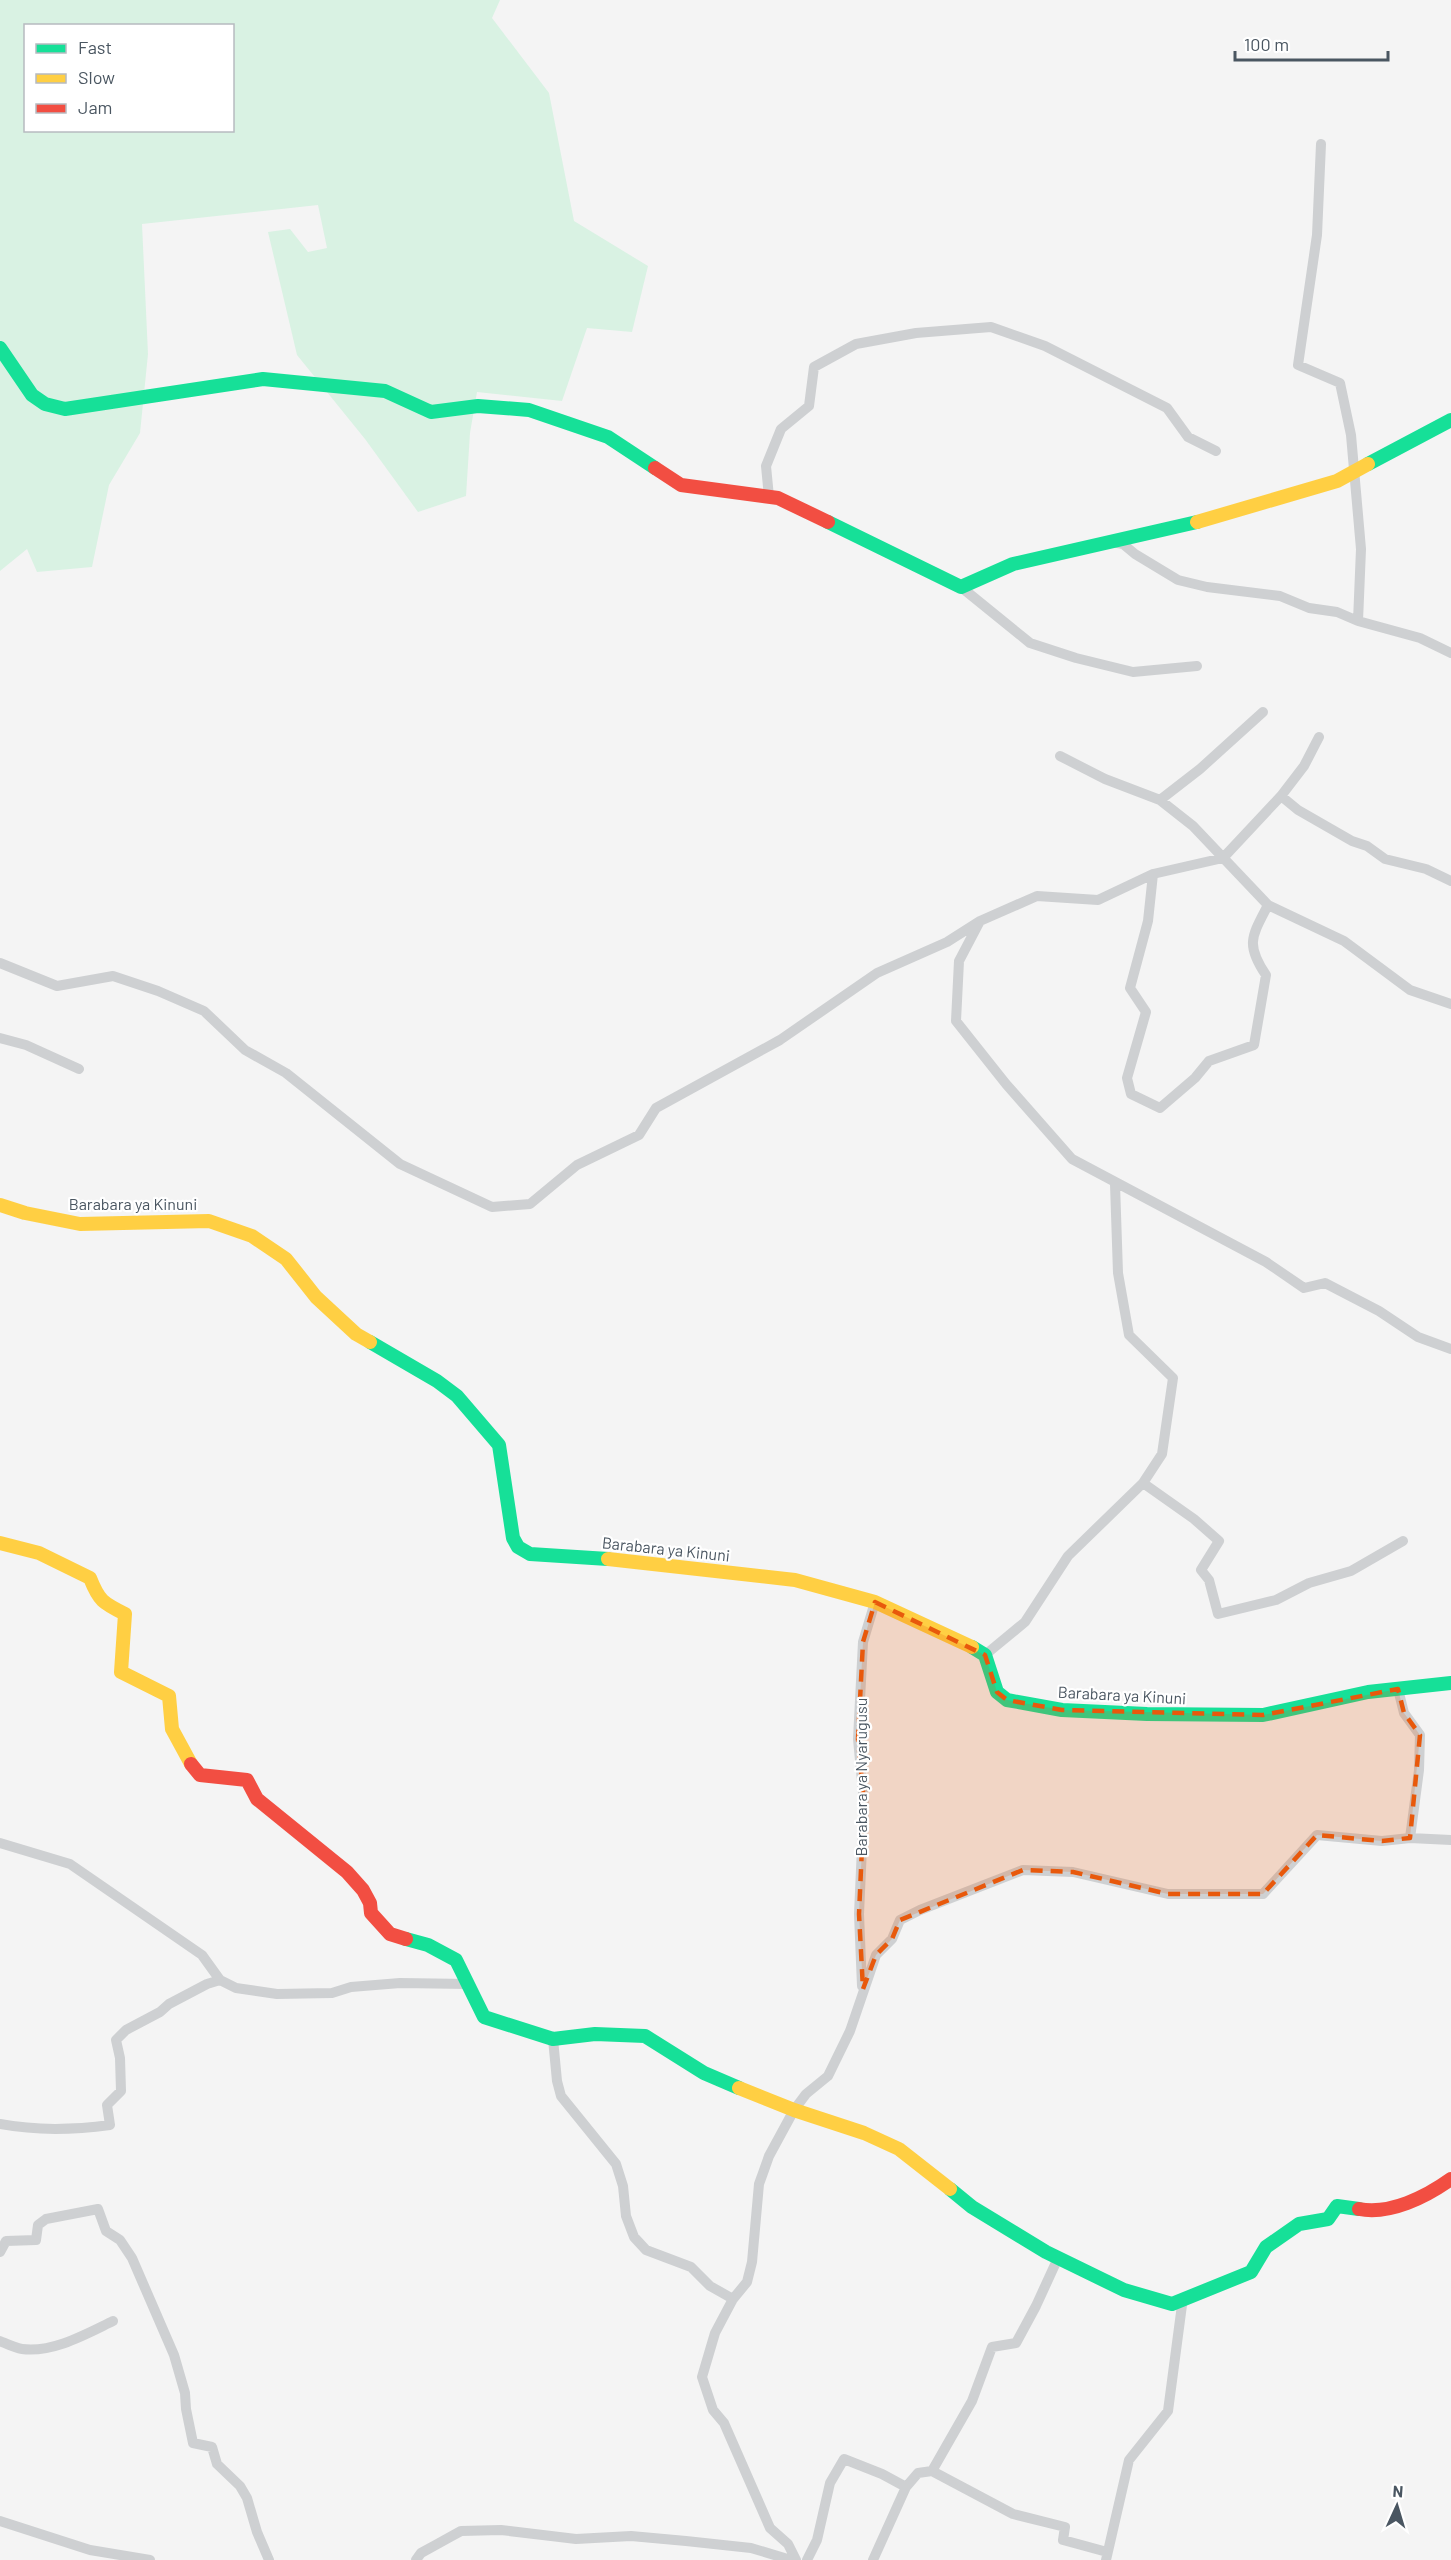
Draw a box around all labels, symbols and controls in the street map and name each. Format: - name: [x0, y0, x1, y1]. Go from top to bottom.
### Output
- legend: [24, 24, 234, 132]
- scale bar: [1235, 24, 1388, 62]
- text: 100 m: [1244, 33, 1289, 55]
- text: Fast: [78, 36, 112, 58]
- text: Slow: [78, 66, 115, 88]
- text: Jam: [78, 96, 112, 118]
- street label: Barabara ya Kinuni: [69, 1194, 197, 1213]
- street label: Barabara ya Kinuni: [601, 1532, 731, 1565]
- street label: Barabara ya Kinuni: [1057, 1682, 1187, 1707]
- street label: Barabara ya Nyarugusu: [851, 1698, 870, 1856]
- north arrow: [1367, 2476, 1427, 2536]
- text: N: [1392, 2481, 1404, 2500]

